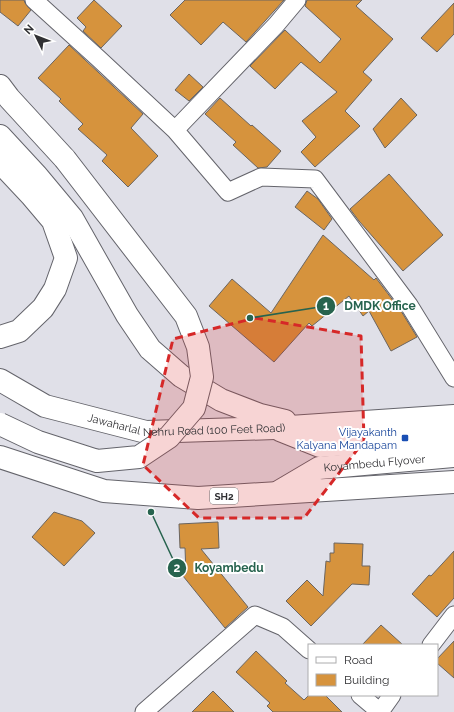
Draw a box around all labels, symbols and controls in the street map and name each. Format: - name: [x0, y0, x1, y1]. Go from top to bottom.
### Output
- north arrow: [16, 16, 56, 56]
- text: N: [21, 22, 37, 37]
- callout: DMDK Office: [316, 294, 423, 318]
- text: 1: [323, 299, 329, 313]
- text: DMDK Office: [344, 299, 416, 313]
- street label: Jawaharlal Nehru Road (100 Feet Road): [86, 411, 286, 439]
- place label: Vijayakanth Kalyana Mandapam: [296, 426, 397, 452]
- marker: Vijayakanth Kalyana Mandapam: [400, 433, 410, 443]
- street label: Koyambedu Flyover: [323, 452, 426, 474]
- road number: SH2: [210, 488, 238, 504]
- callout: Koyambedu: [167, 556, 272, 580]
- text: 2: [174, 561, 181, 575]
- text: Koyambedu: [194, 561, 264, 575]
- legend: [308, 644, 438, 696]
- text: Road: [344, 653, 373, 667]
- text: Building: [344, 673, 390, 687]

